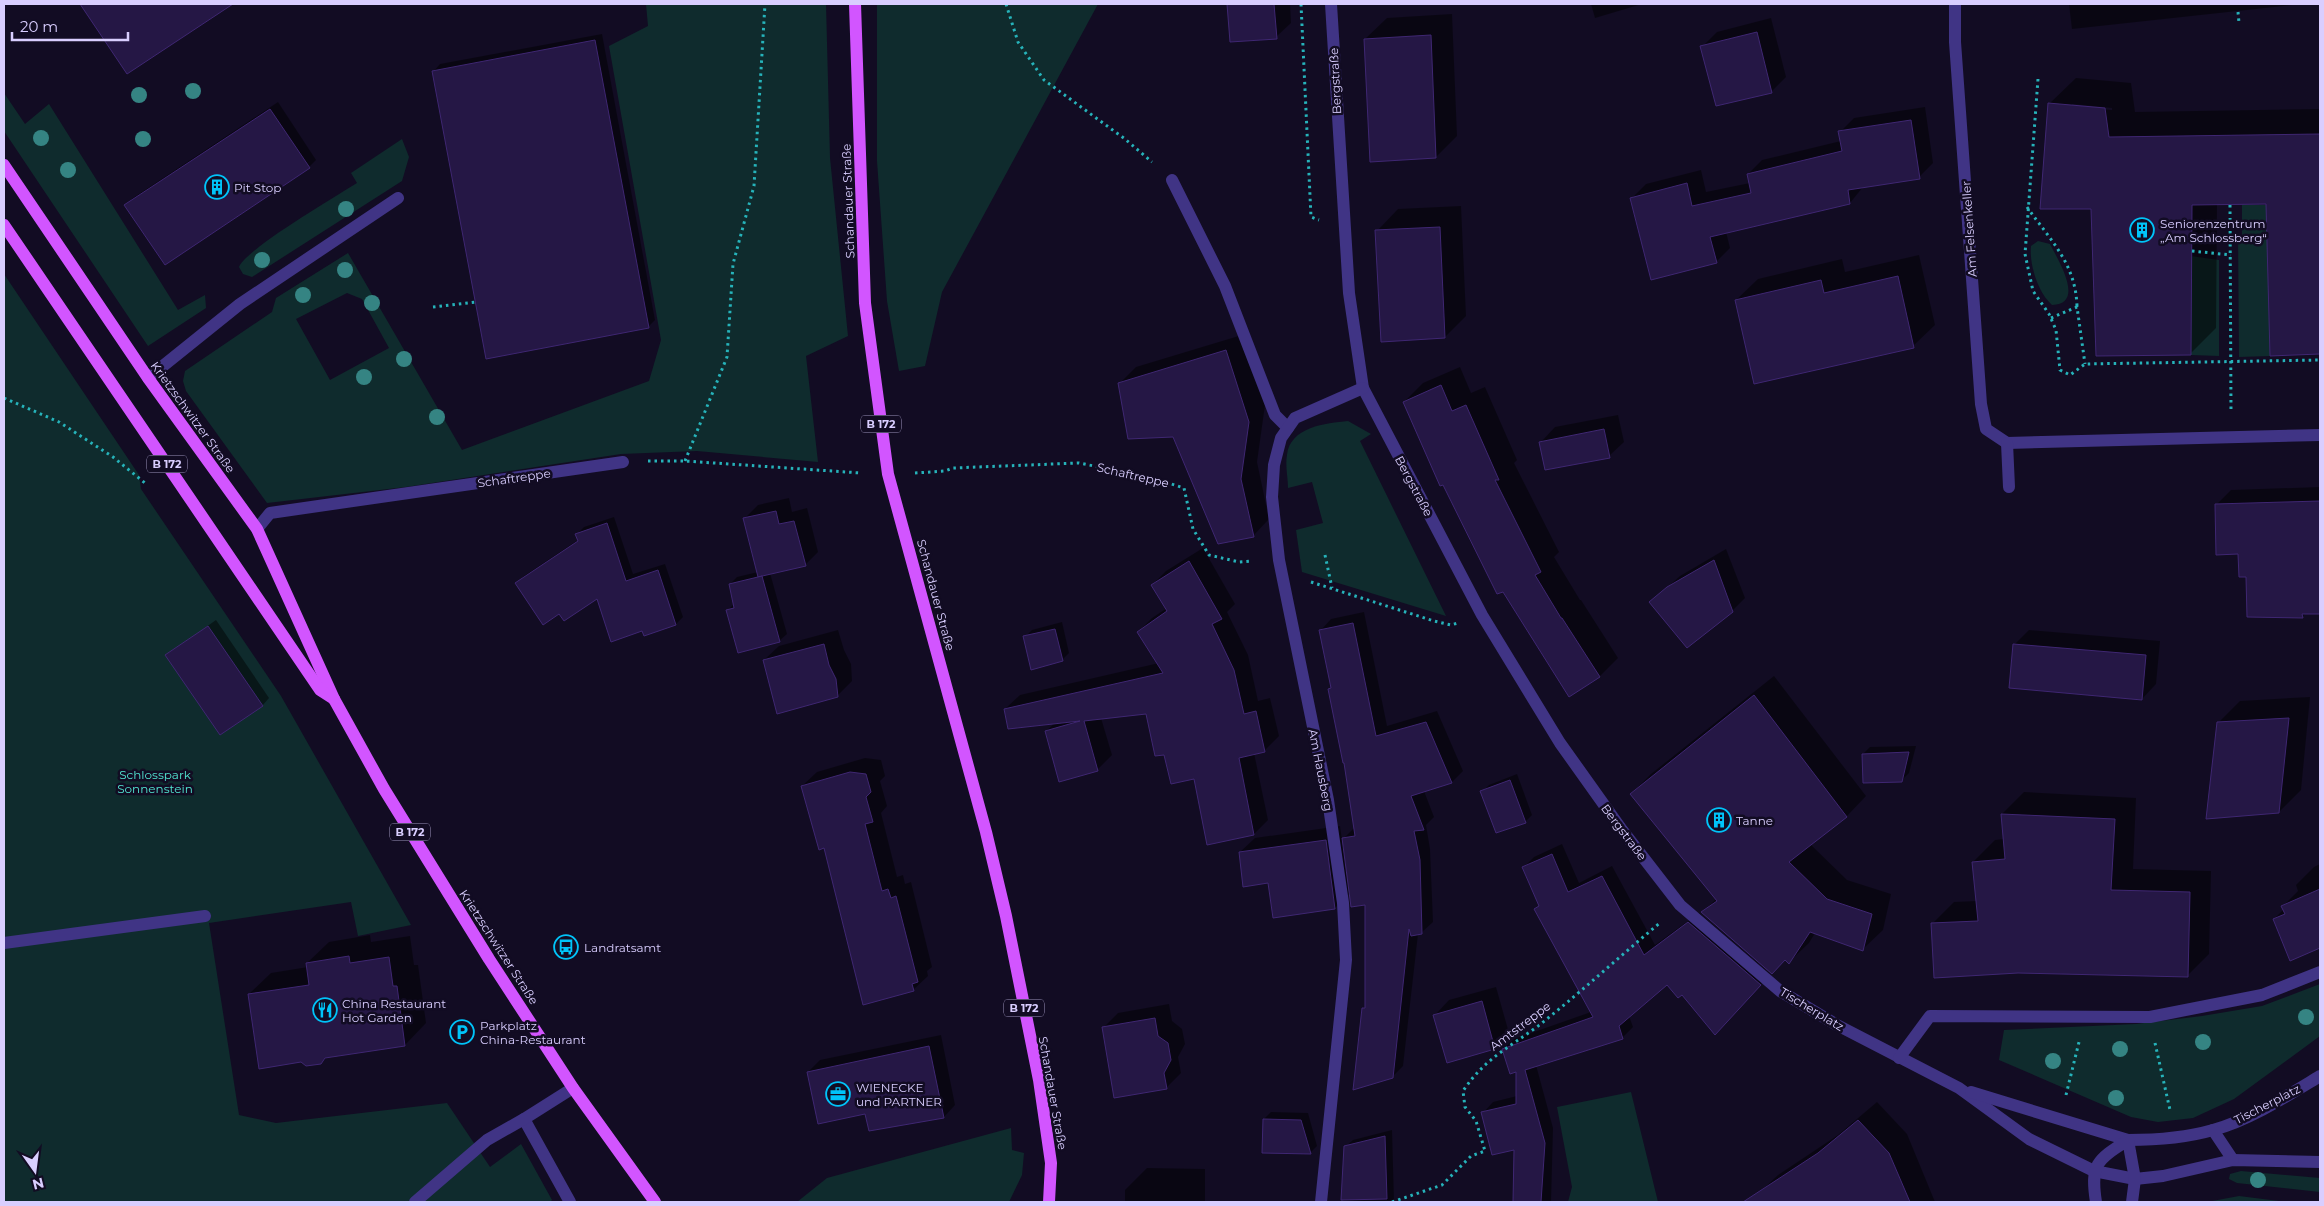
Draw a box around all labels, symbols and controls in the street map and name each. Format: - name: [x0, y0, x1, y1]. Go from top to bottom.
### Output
- scale bar: [12, 10, 129, 42]
- text: 20 m: [20, 17, 58, 36]
- street label: Bergstraße: [1326, 47, 1344, 115]
- street label: Schandauer Straße: [839, 143, 857, 259]
- building icon: Pit Stop: [204, 174, 230, 200]
- place label: Pit Stop: [234, 180, 281, 195]
- street label: Am Felsenkeller: [1958, 180, 1980, 278]
- place label: Seniorenzentrum „Am Schlossberg“: [2160, 216, 2267, 245]
- building icon: Seniorenzentrum „Am Schlossberg“: [2129, 217, 2155, 243]
- street label: Krietzschwitzer Straße: [148, 358, 238, 476]
- road number: B 172: [861, 416, 901, 432]
- street label: Bergstraße: [1392, 453, 1436, 519]
- road number: B 172: [147, 456, 187, 472]
- street label: Schaftreppe: [1095, 459, 1171, 491]
- street label: Schaftreppe: [477, 465, 551, 491]
- street label: Schandauer Straße: [914, 538, 958, 652]
- street label: Am Hausberg: [1306, 728, 1336, 812]
- park label: Schlosspark Sonnenstein: [117, 767, 193, 796]
- street label: Bergstraße: [1598, 801, 1650, 863]
- building icon: Tanne: [1706, 807, 1732, 833]
- place label: Tanne: [1736, 813, 1773, 828]
- road number: B 172: [390, 824, 430, 840]
- street label: Krietzschwitzer Straße: [456, 887, 542, 1007]
- bus stop icon: Landratsamt: [553, 934, 579, 960]
- place label: Landratsamt: [584, 940, 661, 955]
- street label: Tischerplatz: [1777, 984, 1847, 1034]
- place label: China Restaurant Hot Garden: [342, 996, 446, 1025]
- restaurant icon: China Restaurant Hot Garden: [312, 997, 338, 1023]
- street label: Amtstreppe: [1487, 998, 1553, 1054]
- road number: B 172: [1004, 1000, 1044, 1016]
- place label: Parkplatz China-Restaurant: [480, 1018, 586, 1047]
- parking icon: Parkplatz China-Restaurant: [449, 1019, 475, 1045]
- street label: Schandauer Straße: [1036, 1035, 1070, 1151]
- place label: WIENECKE und PARTNER: [856, 1080, 942, 1109]
- office icon: WIENECKE und PARTNER: [825, 1081, 851, 1107]
- street label: Tischerplatz: [2231, 1081, 2303, 1127]
- north arrow: [10, 1146, 60, 1196]
- text: N: [30, 1174, 46, 1194]

